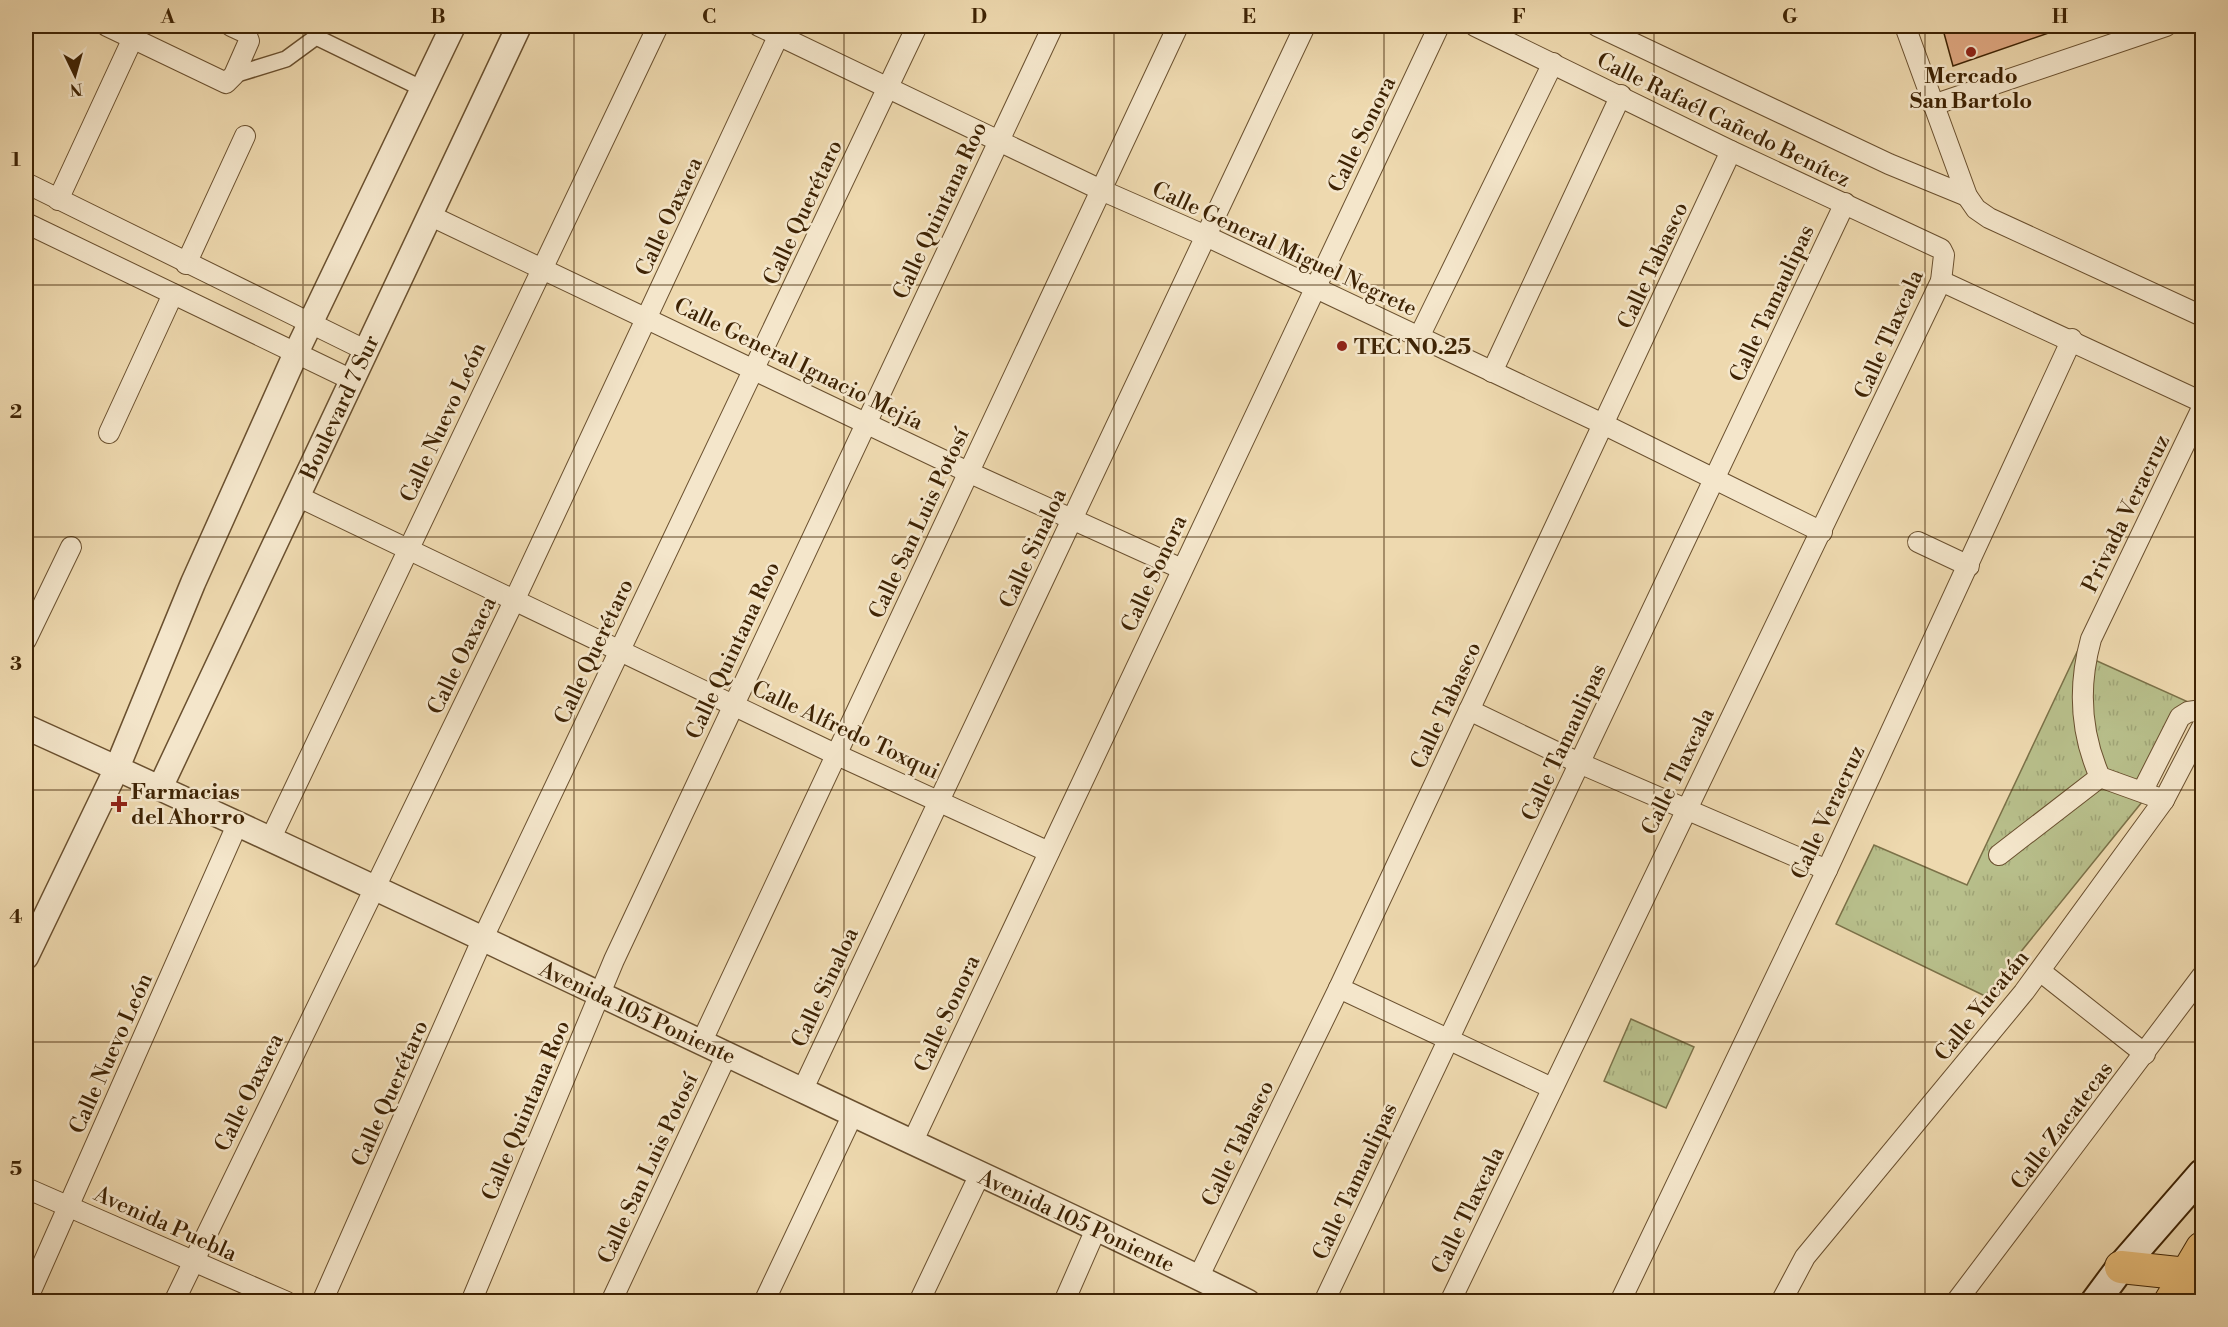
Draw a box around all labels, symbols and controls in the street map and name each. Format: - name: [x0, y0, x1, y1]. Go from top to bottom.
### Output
- text: A: [160, 5, 176, 30]
- text: B: [430, 5, 446, 30]
- text: C: [702, 5, 716, 30]
- text: D: [971, 5, 987, 30]
- text: E: [1242, 5, 1256, 30]
- text: F: [1512, 5, 1526, 30]
- text: G: [1782, 5, 1798, 30]
- text: H: [2052, 5, 2069, 30]
- north arrow: [45, 45, 105, 105]
- marker: Mercado San Bartolo: [1964, 45, 1978, 59]
- street label: Calle Rafaél Cañedo Benítez: [1592, 47, 1855, 194]
- place label: Mercado San Bartolo: [1910, 63, 2032, 115]
- street label: Calle Sonora: [1323, 71, 1402, 197]
- text: N: [69, 78, 83, 99]
- street label: Calle Quintana Roo: [887, 118, 993, 304]
- street label: Calle Querétaro: [758, 136, 849, 290]
- text: 1: [11, 148, 21, 173]
- street label: Calle Oaxaca: [630, 152, 709, 280]
- street label: Calle General Miguel Negrete: [1148, 176, 1421, 323]
- street label: Calle Tabasco: [1612, 198, 1695, 333]
- street label: Calle Tamaulipas: [1724, 221, 1821, 387]
- street label: Calle Tlaxcala: [1849, 265, 1930, 403]
- street label: Calle General Ignacio Mejía: [670, 292, 928, 437]
- street label: Boulevard 7 Sur: [295, 331, 386, 485]
- place label: TEC N0.25: [1354, 334, 1471, 361]
- street label: Calle Nuevo León: [395, 339, 492, 507]
- marker: TEC N0.25: [1335, 339, 1349, 353]
- text: 2: [10, 400, 22, 425]
- street label: Calle San Luis Potosí: [863, 423, 976, 623]
- street label: Privada Veracruz: [2076, 430, 2176, 597]
- street label: Calle Sinaloa: [994, 484, 1073, 613]
- street label: Calle Sonora: [1116, 510, 1194, 636]
- street label: Calle Quintana Roo: [680, 558, 786, 744]
- street label: Calle Querétaro: [549, 575, 640, 729]
- street label: Calle Oaxaca: [422, 591, 503, 719]
- street label: Calle Tabasco: [1405, 638, 1488, 773]
- text: 3: [10, 652, 22, 677]
- street label: Calle Tamaulipas: [1516, 660, 1613, 826]
- street label: Calle Alfredo Toxqui: [747, 675, 943, 786]
- street label: Calle Tlaxcala: [1636, 703, 1721, 840]
- street label: Calle Veracruz: [1786, 741, 1871, 884]
- place label: Farmacias del Ahorro: [131, 779, 245, 831]
- marker: Farmacias del Ahorro: [112, 797, 126, 811]
- text: 4: [9, 905, 23, 930]
- street label: Calle Sinaloa: [786, 923, 865, 1052]
- street label: Calle Yucatán: [1929, 945, 2035, 1067]
- street label: Calle Sonora: [909, 950, 987, 1076]
- street label: Avenida 105 Poniente: [534, 956, 740, 1071]
- street label: Calle Nuevo León: [64, 969, 159, 1138]
- street label: Calle Querétaro: [346, 1016, 435, 1171]
- street label: Calle Quintana Roo: [476, 1017, 576, 1205]
- street label: Calle Oaxaca: [209, 1028, 290, 1156]
- street label: Calle Zacatecas: [2005, 1057, 2119, 1195]
- street label: Calle San Luis Potosí: [592, 1068, 705, 1268]
- street label: Calle Tabasco: [1196, 1076, 1281, 1211]
- street label: Calle Tamaulipas: [1307, 1099, 1404, 1265]
- street label: Calle Tlaxcala: [1426, 1142, 1511, 1279]
- text: 5: [10, 1157, 22, 1182]
- street label: Avenida 105 Poniente: [973, 1164, 1179, 1279]
- street label: Avenida Puebla: [89, 1180, 242, 1268]

